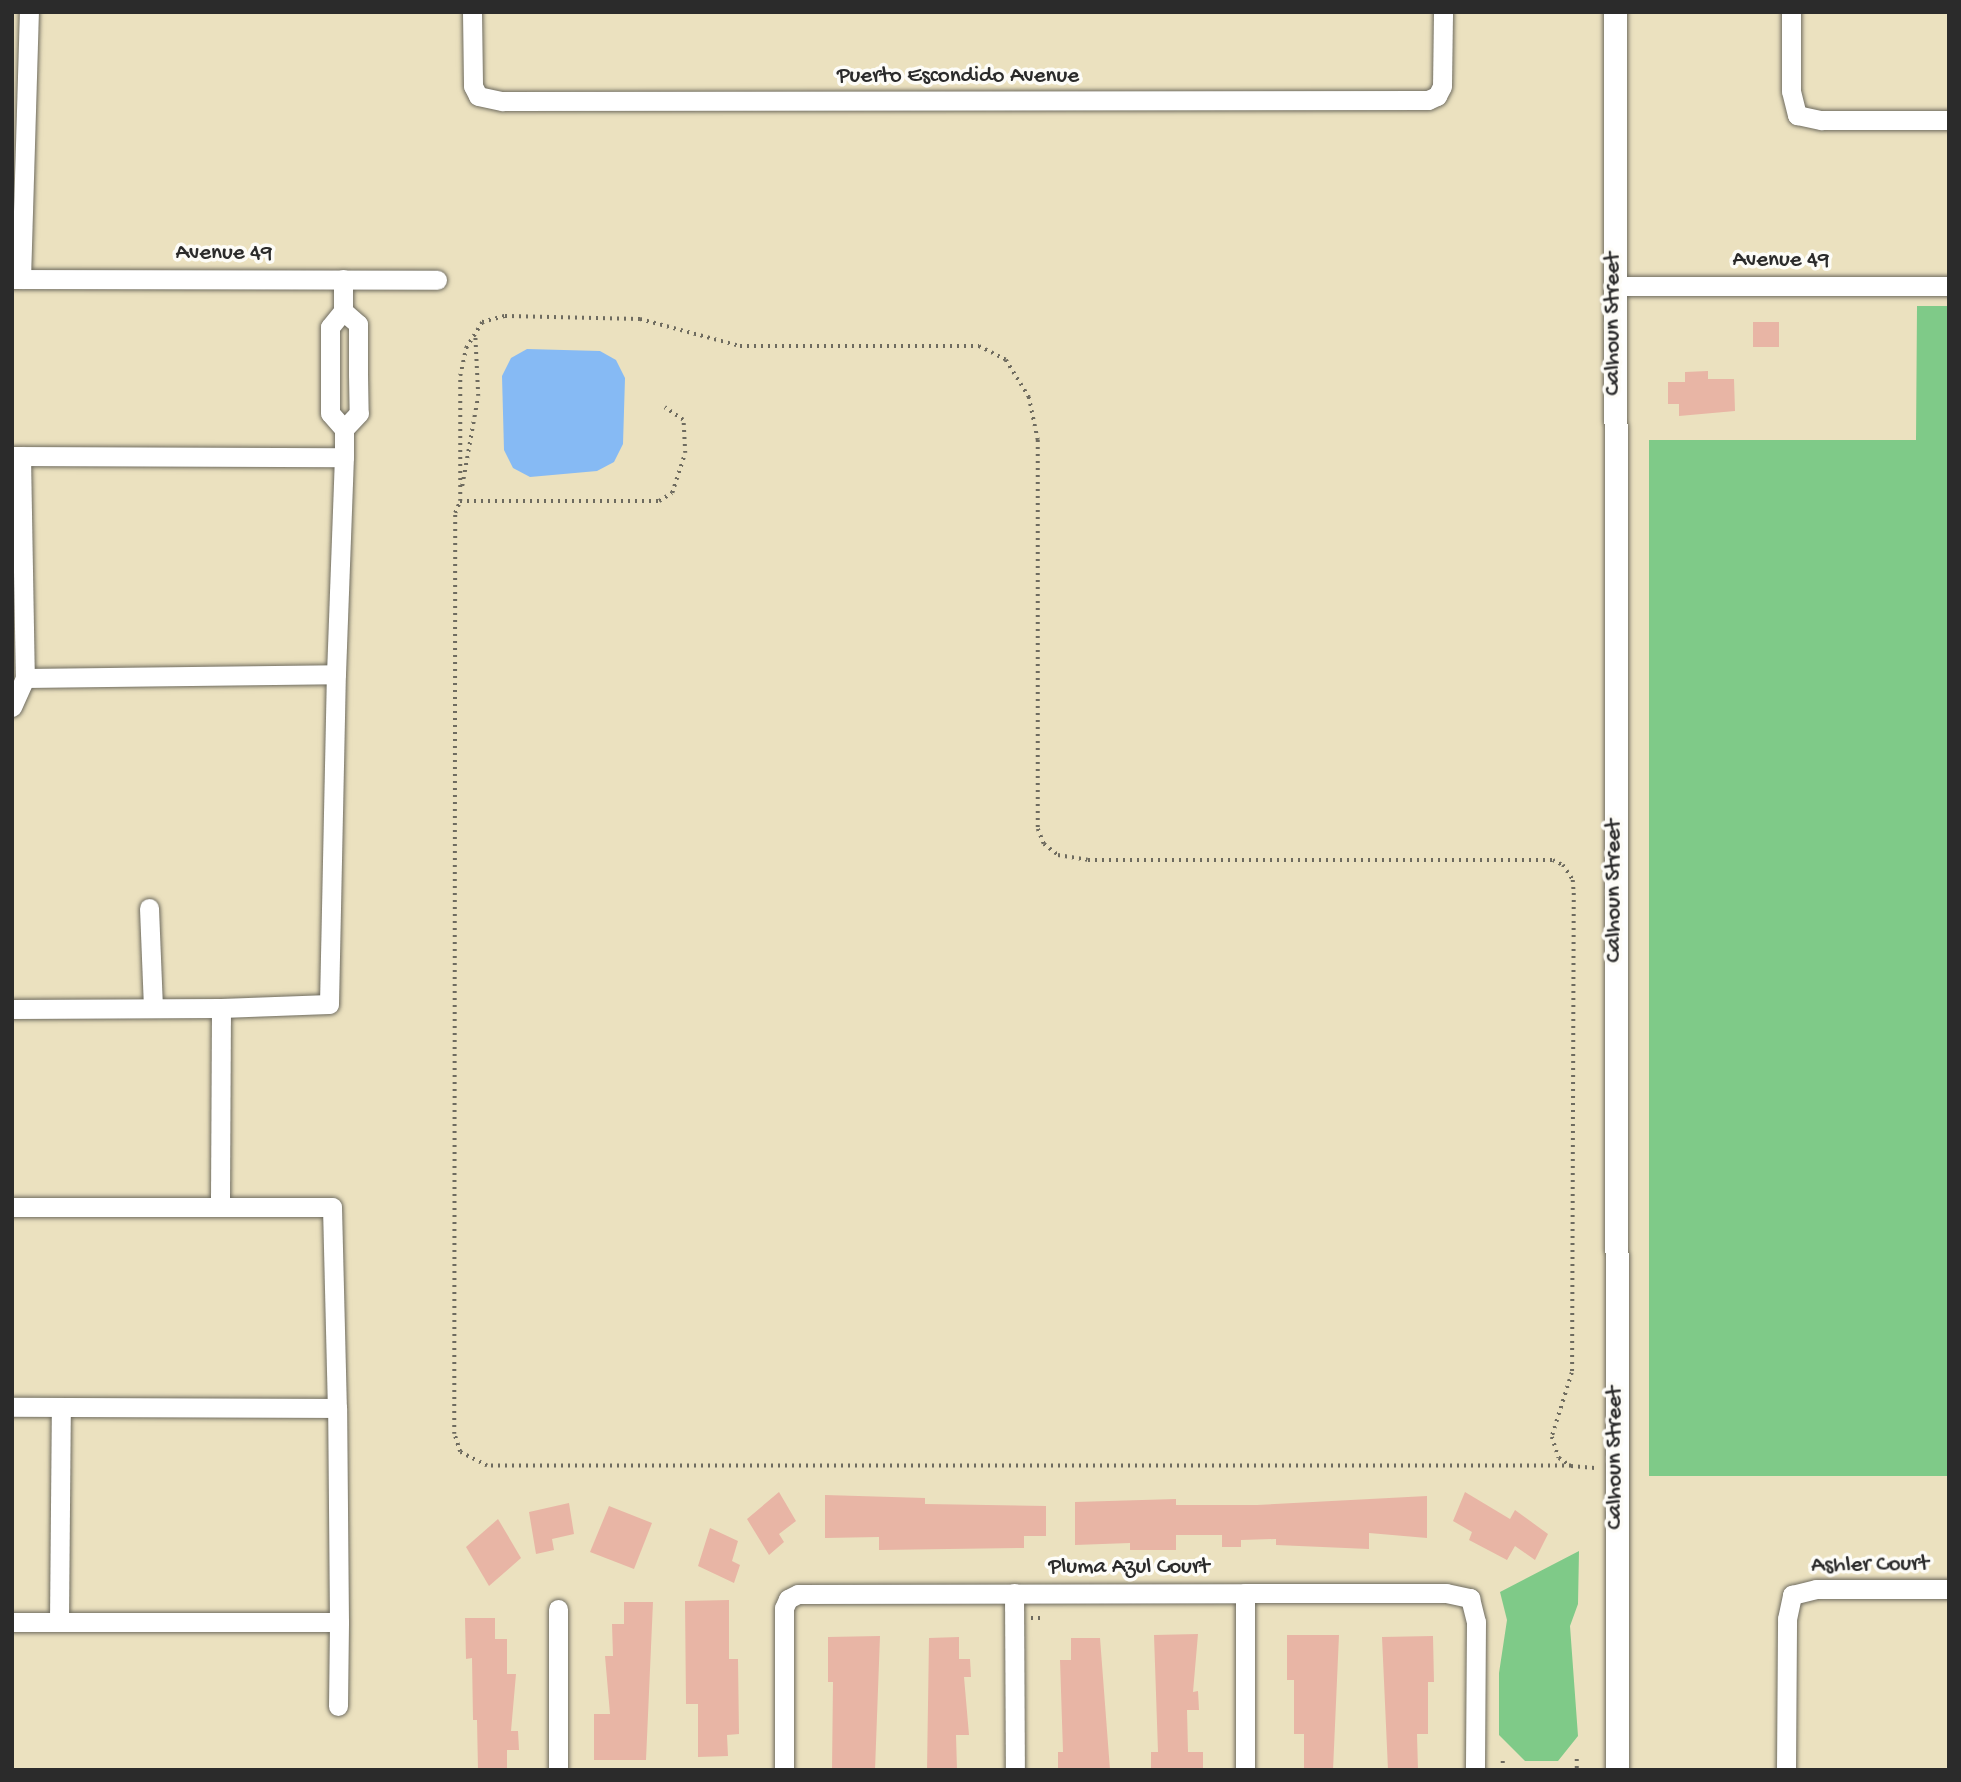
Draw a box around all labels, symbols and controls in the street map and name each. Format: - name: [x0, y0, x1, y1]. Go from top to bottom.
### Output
- street label: Puerto Escondido Avenue: [837, 63, 1079, 91]
- street label: Avenue 49: [175, 240, 273, 268]
- street label: Avenue 49: [1732, 247, 1830, 275]
- street label: Calhoun Street: [1600, 252, 1628, 396]
- street label: Calhoun Street: [1601, 819, 1629, 963]
- street label: Calhoun Street: [1602, 1386, 1630, 1530]
- street label: Ashler Court: [1811, 1551, 1929, 1581]
- street label: Pluma Azul Court: [1049, 1554, 1209, 1582]

